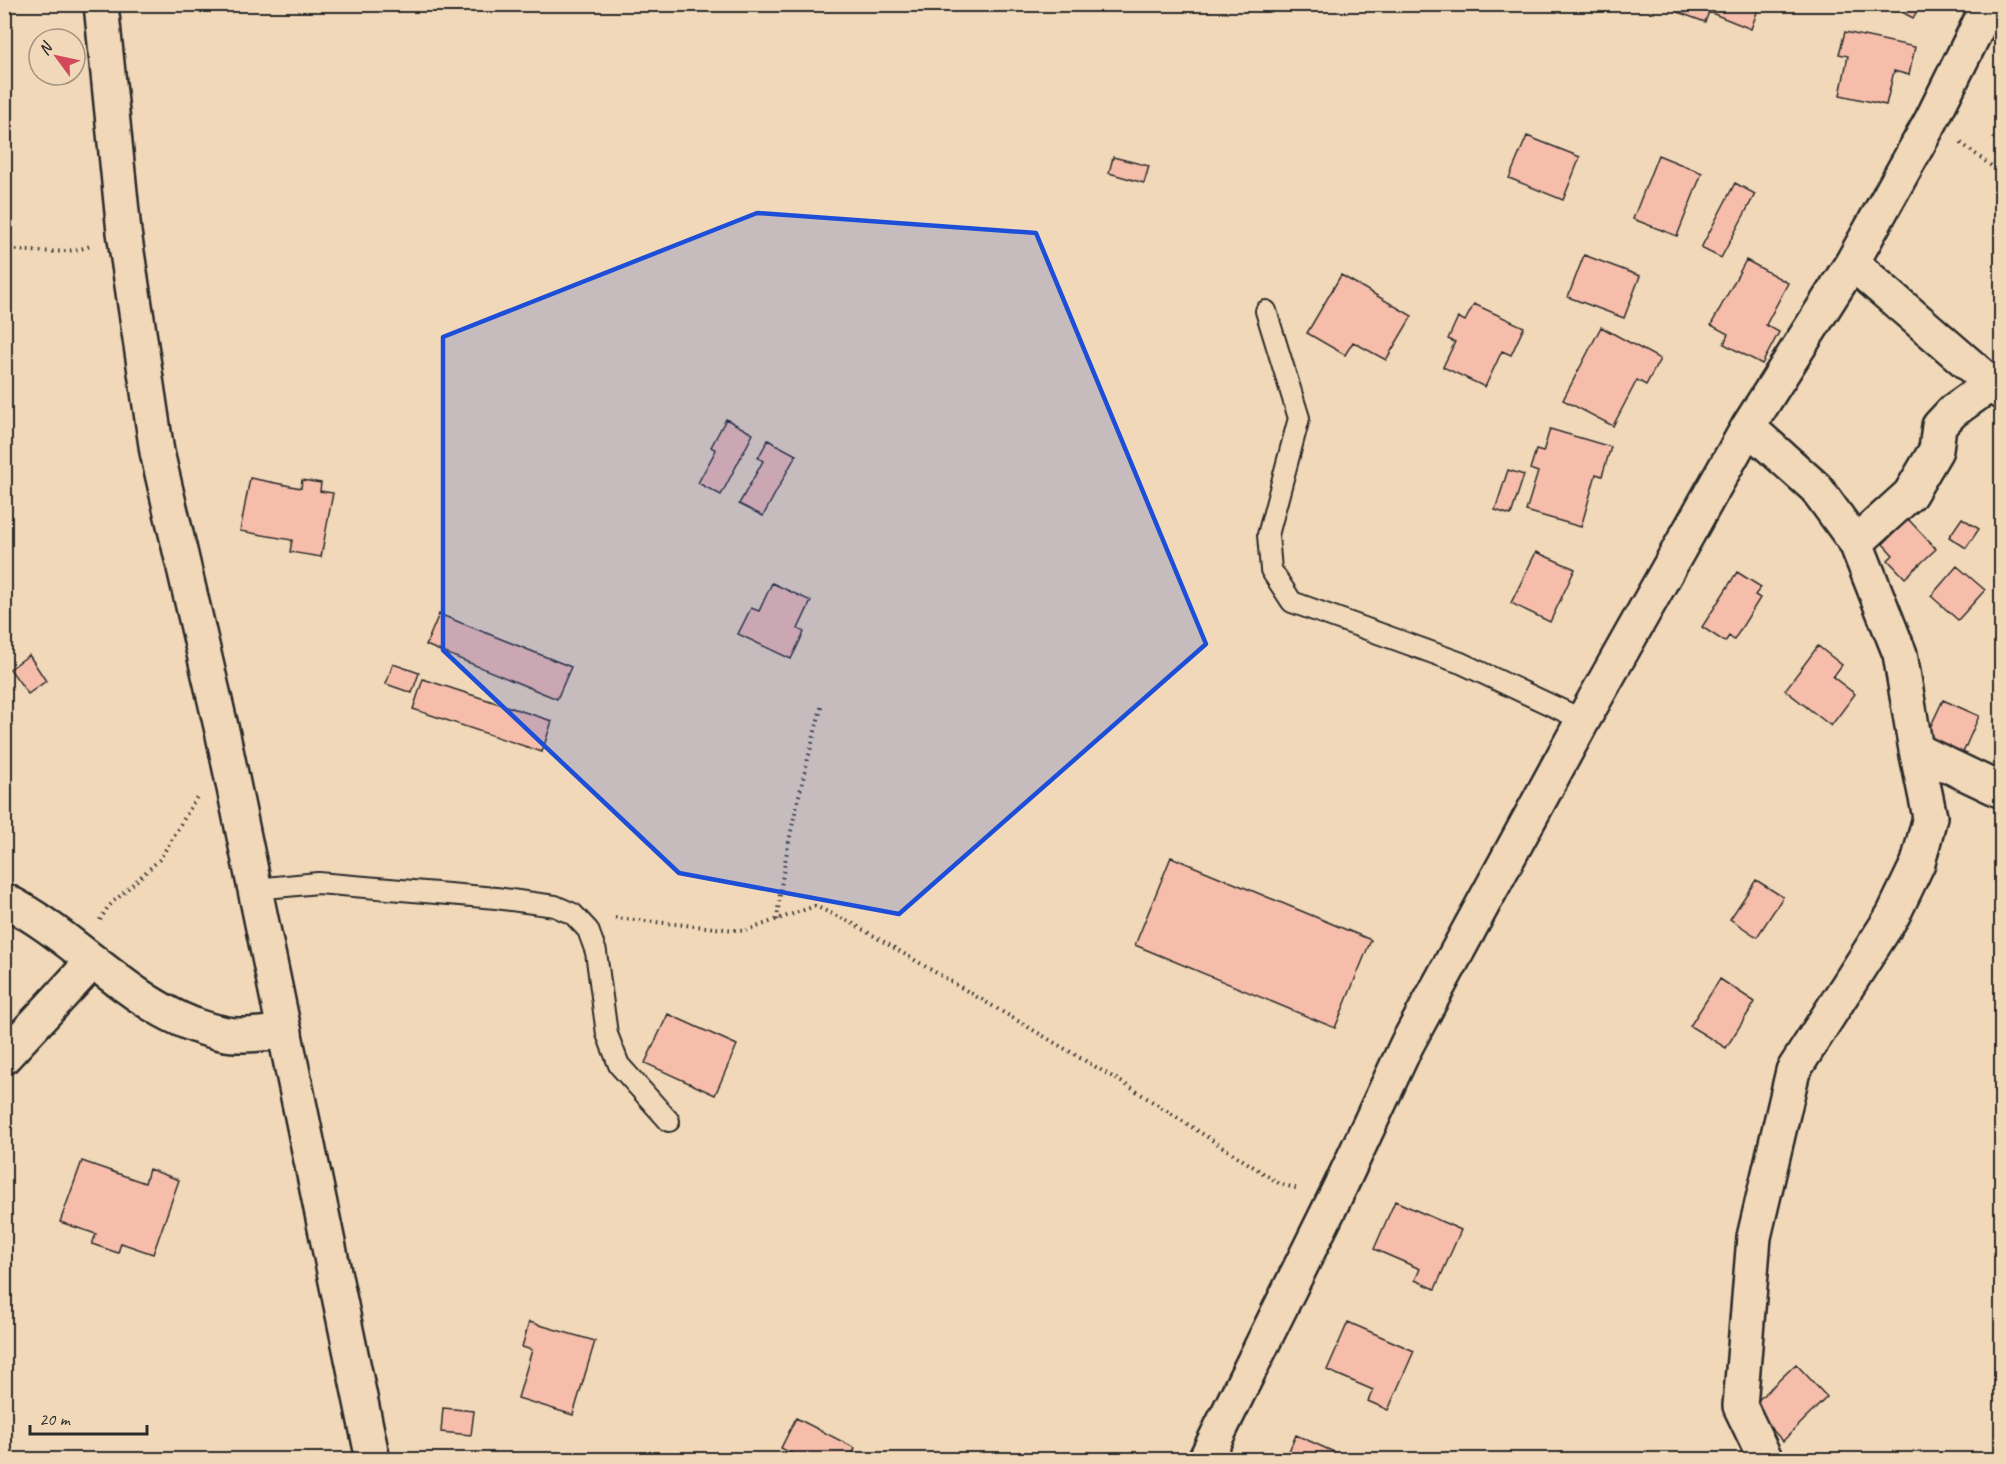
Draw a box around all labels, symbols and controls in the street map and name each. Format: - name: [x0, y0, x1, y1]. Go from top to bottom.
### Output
- north arrow: [27, 27, 87, 87]
- text: N: [34, 37, 58, 59]
- scale bar: [30, 1398, 147, 1436]
- text: 20 m: [39, 1408, 72, 1430]

